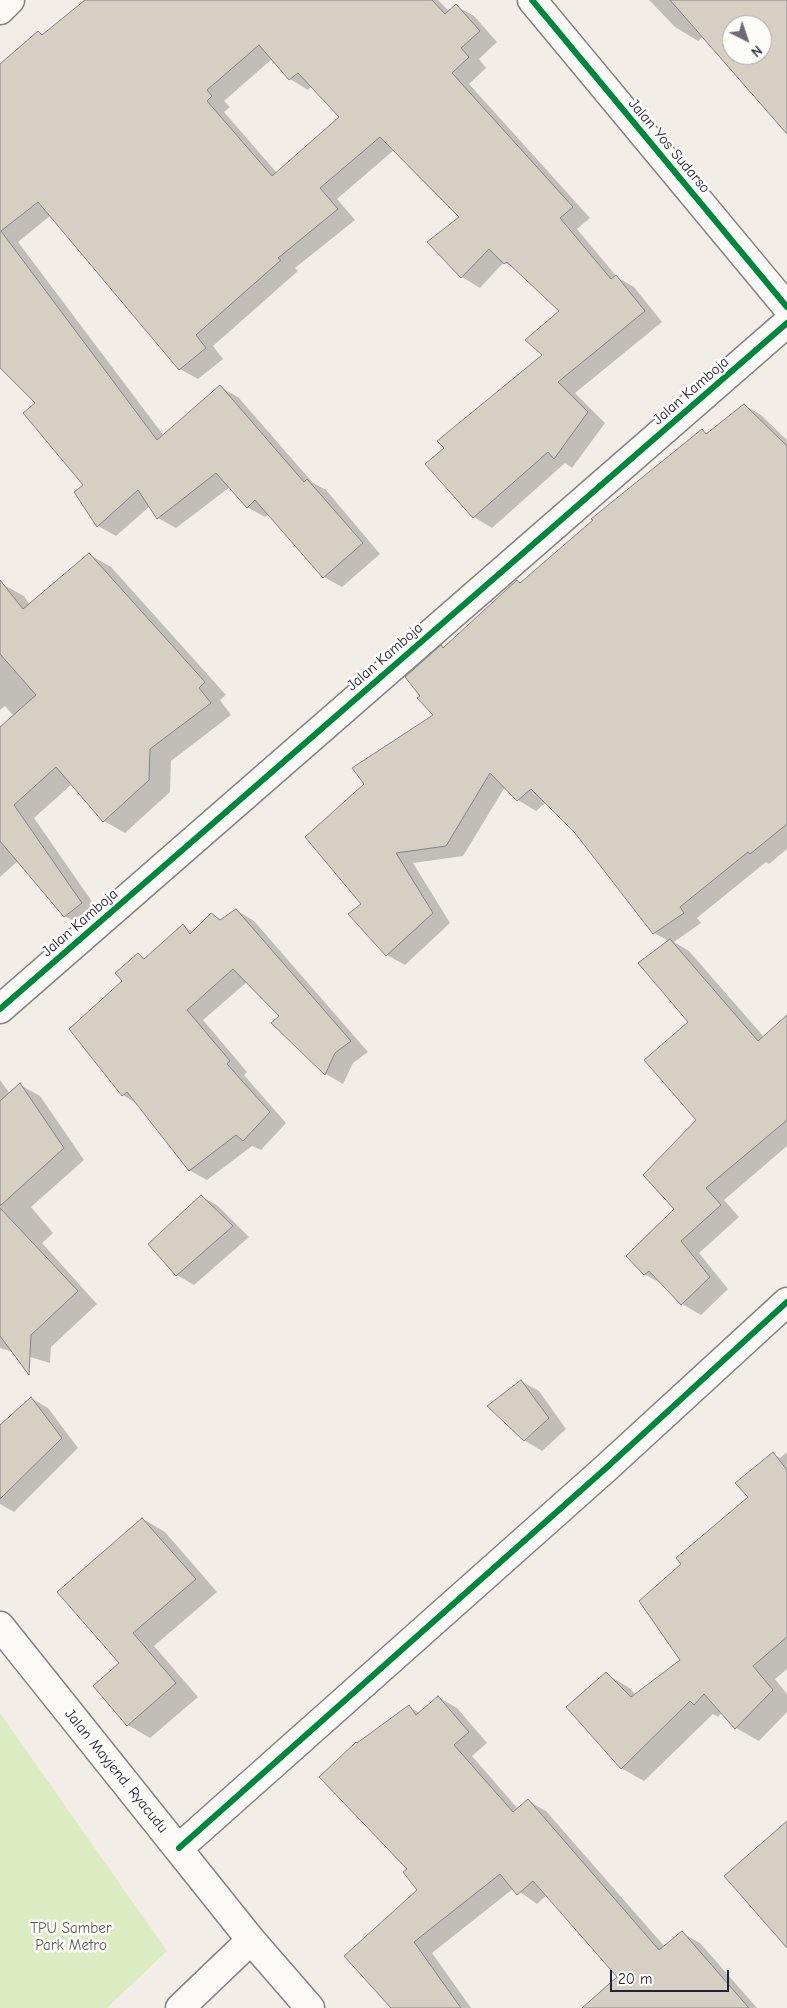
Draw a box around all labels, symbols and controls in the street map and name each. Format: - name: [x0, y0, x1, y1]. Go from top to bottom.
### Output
- north arrow: [722, 15, 772, 65]
- text: N: [747, 42, 766, 60]
- street label: Jalan Yos Sudarso: [624, 95, 714, 197]
- street label: Jalan Kamboja: [649, 353, 733, 429]
- street label: Jalan Kamboja: [343, 619, 427, 695]
- street label: Jalan Kamboja: [38, 885, 122, 961]
- street label: Jalan Mayjend. Ryacudu: [60, 1705, 172, 1837]
- park label: TPU Samber Park Metro: [30, 1920, 112, 1955]
- scale bar: [612, 1960, 731, 1992]
- text: 20 m: [618, 1970, 652, 1988]

